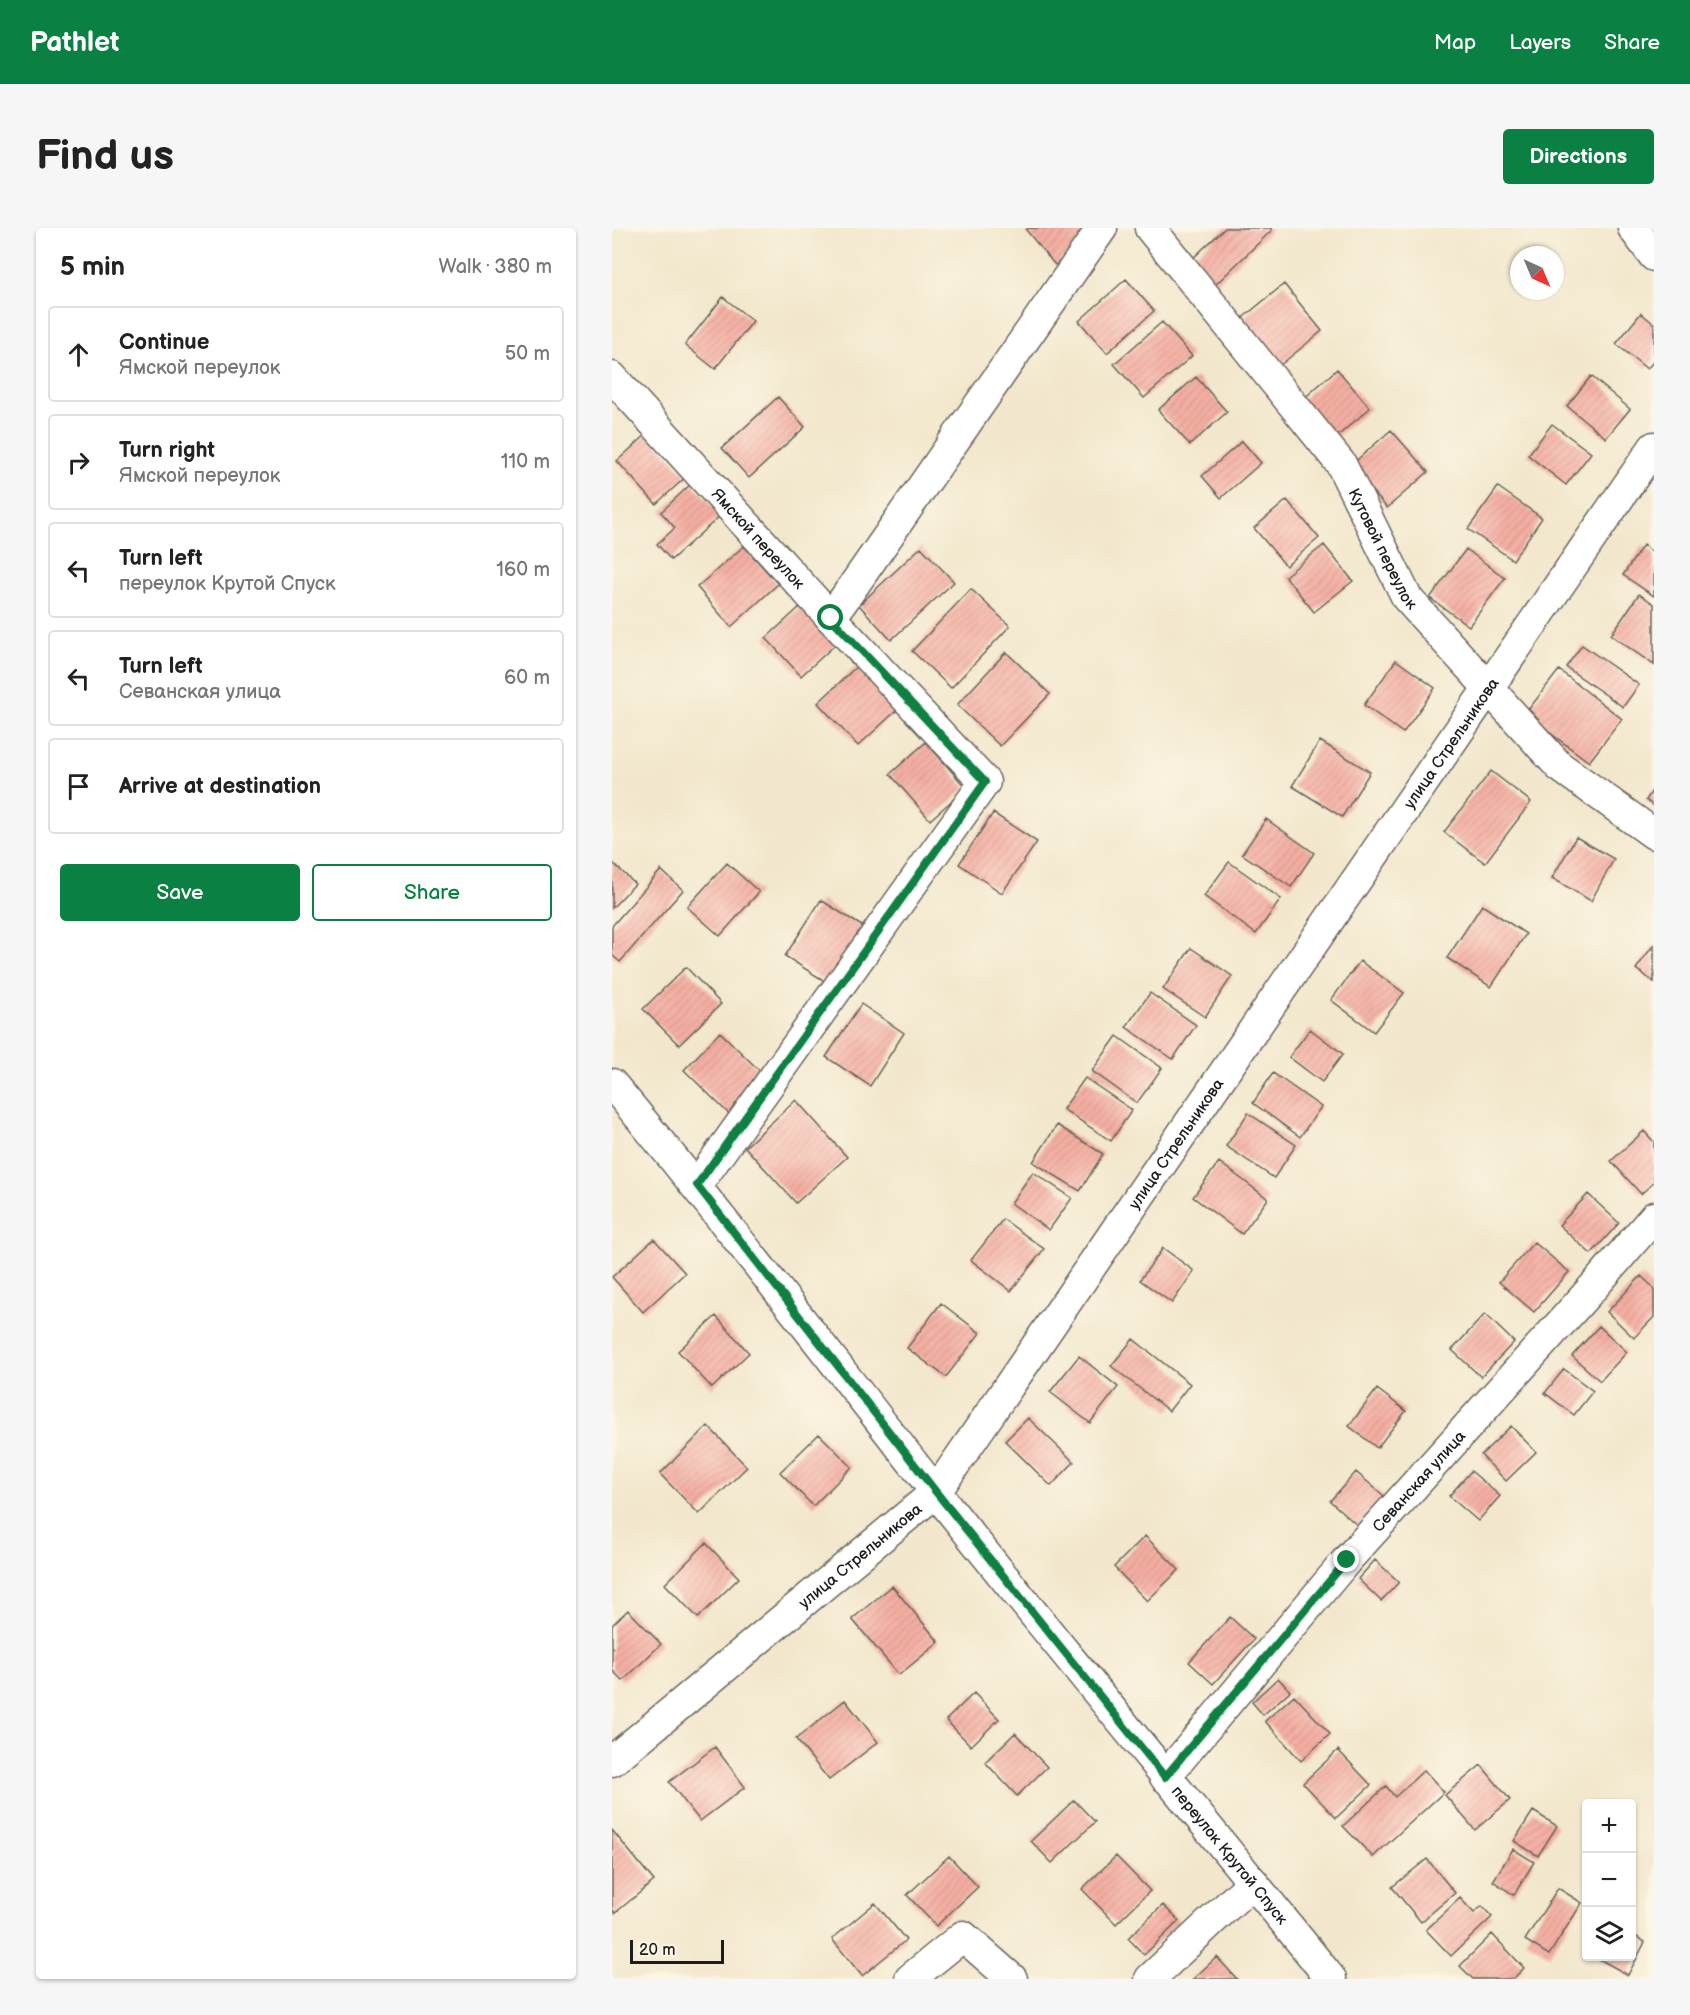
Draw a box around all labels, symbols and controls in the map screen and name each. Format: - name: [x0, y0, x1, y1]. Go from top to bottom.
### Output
- text: Pathlet: [30, 26, 119, 59]
- text: Map: [1434, 30, 1476, 55]
- text: Layers: [1509, 30, 1571, 55]
- text: Share: [1604, 30, 1660, 55]
- button: Directions: [1503, 129, 1654, 184]
- text: Find us: [36, 131, 174, 182]
- north arrow: [1510, 246, 1564, 300]
- text: 5 min: [60, 252, 125, 283]
- text: Walk · 380 m: [439, 255, 552, 279]
- text: Continue: [119, 329, 209, 356]
- icon: ahead: [62, 338, 95, 371]
- text: 50 m: [505, 342, 550, 366]
- text: Ямской переулок: [119, 356, 280, 380]
- text: Turn right: [119, 437, 215, 464]
- icon: right: [62, 446, 95, 479]
- text: 110 m: [501, 450, 550, 474]
- text: Ямской переулок: [119, 464, 280, 488]
- street label: Ямской переулок: [707, 485, 808, 594]
- street label: Кутовой переулок: [1343, 486, 1421, 614]
- text: Turn left: [119, 545, 203, 572]
- icon: left: [62, 554, 95, 587]
- text: 160 m: [496, 558, 550, 582]
- text: переулок Крутой Спуск: [119, 572, 336, 596]
- route start: [817, 604, 843, 630]
- text: Turn left: [119, 653, 203, 680]
- icon: left: [62, 662, 95, 695]
- text: 60 m: [504, 666, 550, 690]
- street label: улица Стрельникова: [1400, 674, 1504, 813]
- text: Севанская улица: [119, 680, 281, 704]
- icon: arrive: [62, 770, 95, 803]
- text: Arrive at destination: [119, 773, 321, 800]
- button: Save: [60, 864, 300, 921]
- button: Share: [312, 864, 552, 921]
- street label: улица Стрельникова: [1125, 1075, 1229, 1213]
- street label: Севанская улица: [1369, 1427, 1471, 1536]
- street label: улица Стрельникова: [795, 1500, 927, 1613]
- route end: [1333, 1546, 1359, 1572]
- street label: переулок Крутой Спуск: [1167, 1782, 1291, 1929]
- map controls: [1582, 1799, 1636, 1961]
- button: +: [1582, 1799, 1636, 1853]
- button: −: [1582, 1853, 1636, 1907]
- button: layers: [1582, 1907, 1636, 1961]
- scale bar: [630, 1937, 724, 1964]
- text: 20 m: [639, 1941, 675, 1960]

